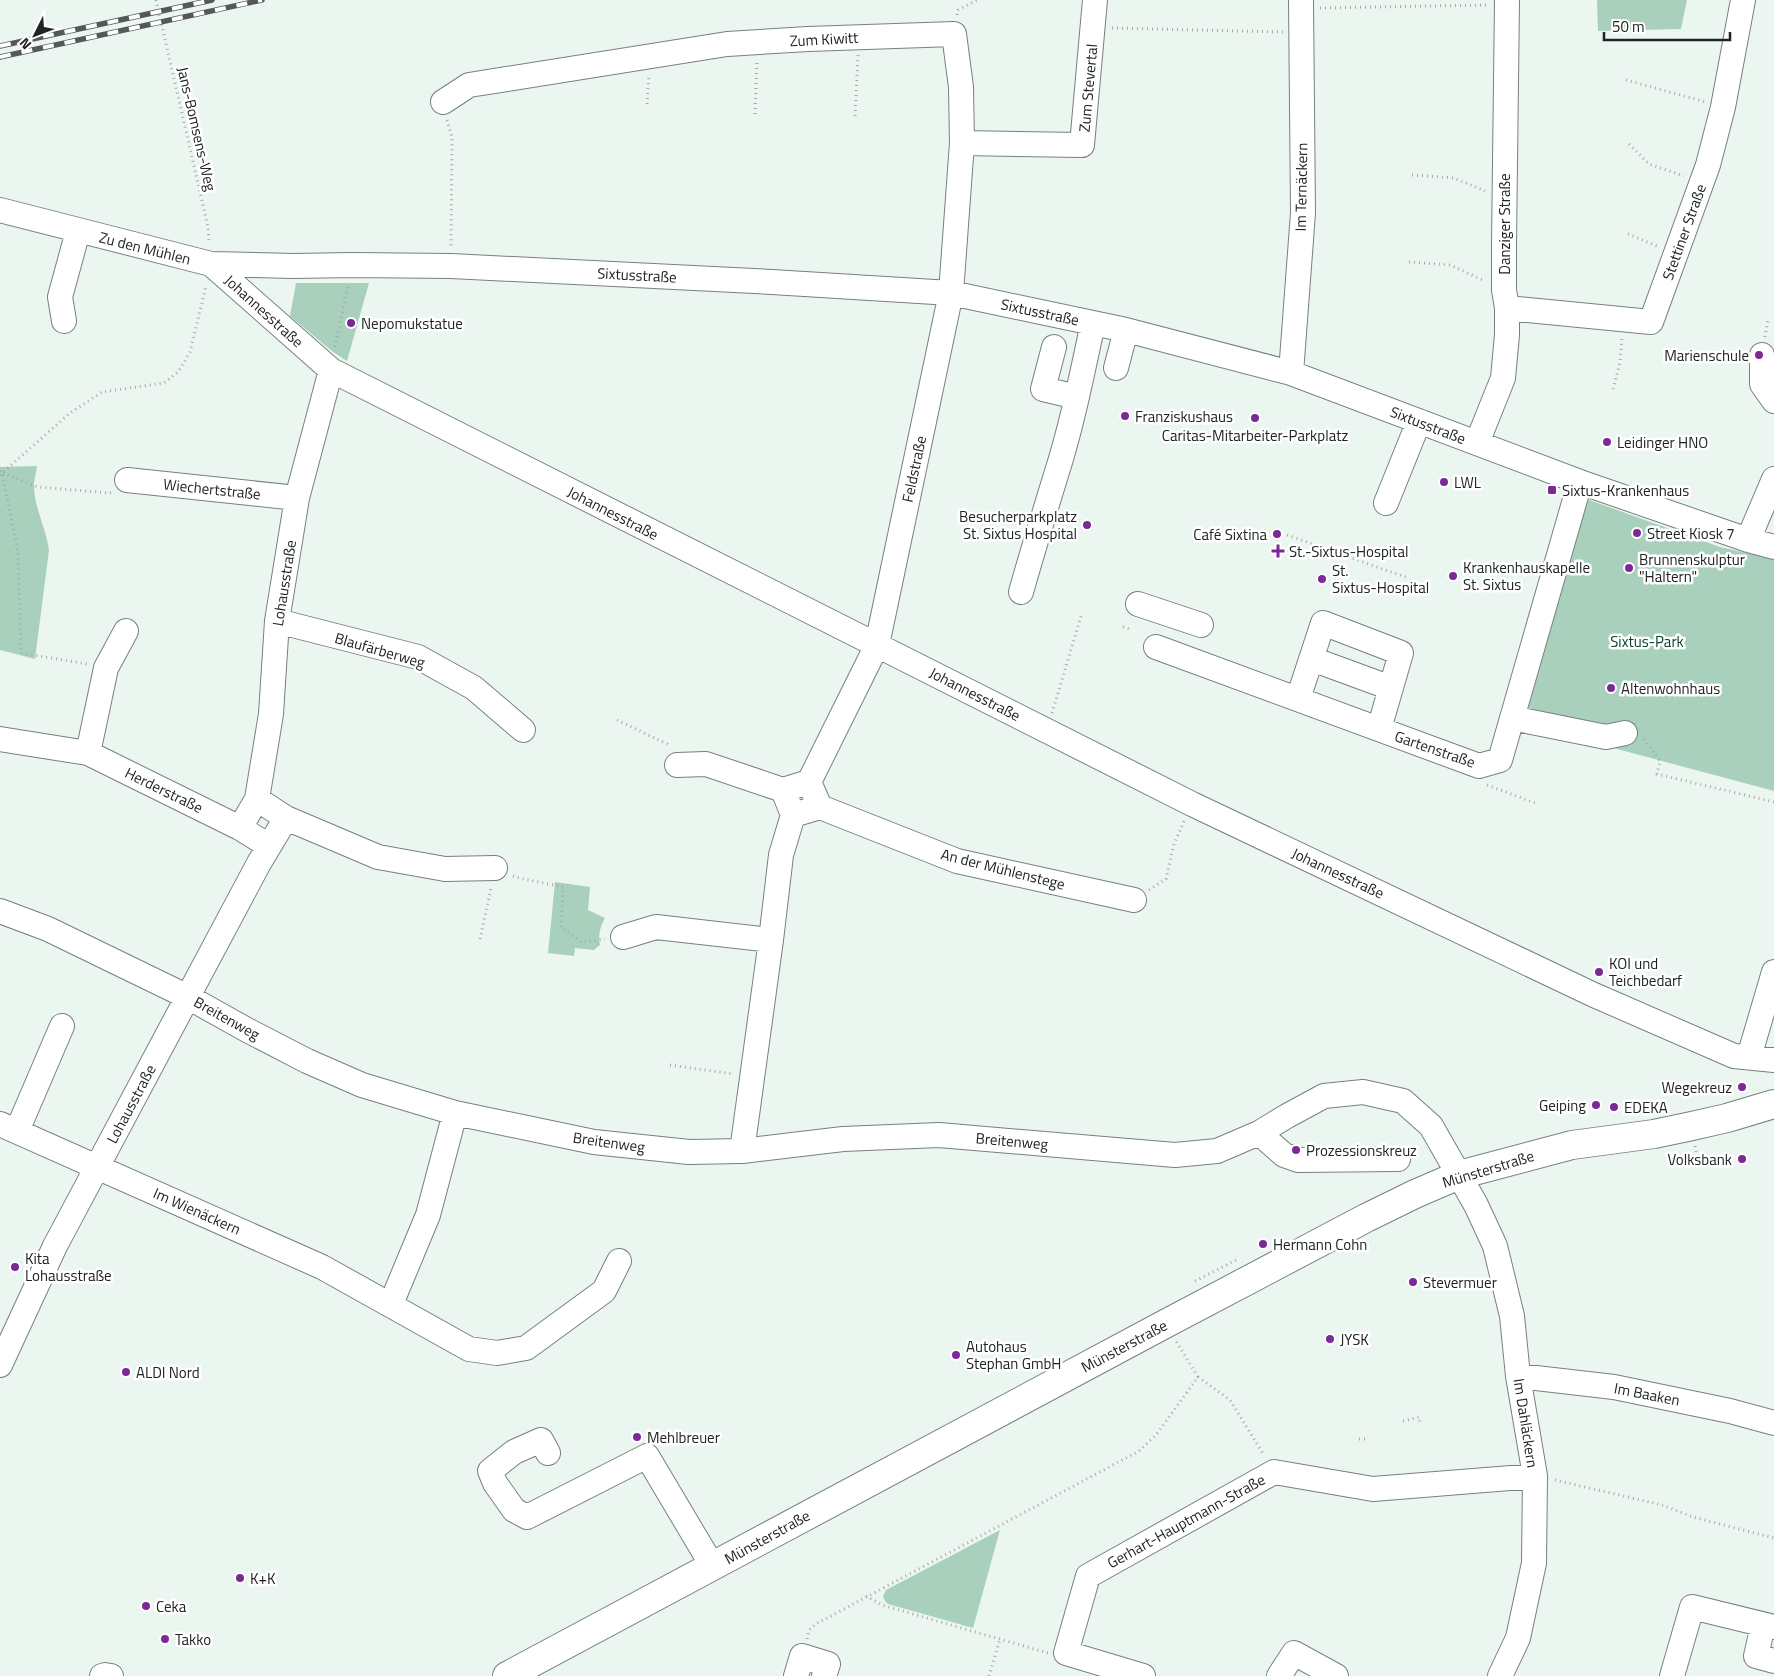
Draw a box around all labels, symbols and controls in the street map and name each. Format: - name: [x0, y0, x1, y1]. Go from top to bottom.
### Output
- north arrow: [10, 10, 60, 60]
- scale bar: [1604, 10, 1730, 42]
- text: 50 m: [1612, 15, 1645, 38]
- street label: Zum Kiwitt: [789, 26, 860, 52]
- text: N: [14, 33, 36, 55]
- street label: Zum Stevertal: [1073, 43, 1103, 133]
- street label: Jans-Bomsens-Weg: [172, 65, 223, 194]
- street label: Im Ternäckern: [1289, 142, 1313, 232]
- street label: Danziger Straße: [1493, 173, 1516, 275]
- street label: Stettiner Straße: [1656, 181, 1712, 283]
- street label: Zu den Mühlen: [97, 226, 193, 270]
- street label: Sixtusstraße: [597, 261, 677, 289]
- street label: Johannesstraße: [219, 269, 309, 353]
- street label: Sixtusstraße: [999, 292, 1081, 332]
- place label: Nepomukstatue: [361, 312, 463, 335]
- marker: Nepomukstatue: [345, 317, 357, 329]
- place label: Marienschule: [1664, 344, 1749, 367]
- marker: Marienschule: [1753, 349, 1765, 361]
- street label: Sixtusstraße: [1387, 400, 1469, 450]
- place label: Franziskushaus: [1135, 405, 1233, 428]
- marker: Franziskushaus: [1119, 410, 1131, 422]
- marker: Caritas-Mitarbeiter-Parkplatz: [1249, 412, 1261, 424]
- place label: Caritas-Mitarbeiter-Parkplatz: [1162, 424, 1348, 447]
- place label: Leidinger HNO: [1617, 431, 1708, 454]
- street label: Feldstraße: [896, 433, 932, 505]
- marker: Leidinger HNO: [1601, 436, 1613, 448]
- place label: LWL: [1454, 471, 1481, 494]
- street label: Wiechertstraße: [162, 472, 262, 506]
- marker: LWL: [1438, 476, 1450, 488]
- place label: Sixtus-Krankenhaus: [1562, 479, 1689, 502]
- street label: Johannesstraße: [563, 480, 663, 546]
- marker: Sixtus-Krankenhaus: [1546, 484, 1558, 496]
- place label: Besucherparkplatz St. Sixtus Hospital: [959, 505, 1077, 545]
- marker: Besucherparkplatz St. Sixtus Hospital: [1081, 519, 1093, 531]
- place label: Street Kiosk 7: [1647, 522, 1735, 545]
- place label: Café Sixtina: [1193, 523, 1267, 546]
- marker: Street Kiosk 7: [1631, 527, 1643, 539]
- marker: Café Sixtina: [1271, 528, 1283, 540]
- street label: Lohausstraße: [266, 538, 302, 628]
- place label: St.-Sixtus-Hospital: [1289, 540, 1408, 563]
- marker: St.-Sixtus-Hospital: [1271, 544, 1285, 558]
- place label: Brunnenskulptur "Haltern": [1639, 548, 1745, 588]
- place label: Krankenhauskapelle St. Sixtus: [1463, 556, 1590, 596]
- place label: St. Sixtus-Hospital: [1332, 559, 1429, 599]
- marker: Brunnenskulptur "Haltern": [1623, 562, 1635, 574]
- marker: Krankenhauskapelle St. Sixtus: [1447, 570, 1459, 582]
- marker: St. Sixtus-Hospital: [1316, 573, 1328, 585]
- street label: Blaufärberweg: [332, 626, 428, 674]
- park label: Sixtus-Park: [1610, 630, 1684, 653]
- street label: Johannesstraße: [925, 661, 1025, 727]
- place label: Altenwohnhaus: [1621, 677, 1720, 700]
- marker: Altenwohnhaus: [1605, 682, 1617, 694]
- street label: Gartenstraße: [1392, 724, 1478, 774]
- street label: Herderstraße: [121, 761, 207, 819]
- street label: An der Mühlenstege: [939, 842, 1067, 896]
- street label: Johannesstraße: [1288, 842, 1388, 904]
- place label: KOI und Teichbedarf: [1609, 952, 1682, 992]
- marker: KOI und Teichbedarf: [1593, 966, 1605, 978]
- street label: Breitenweg: [190, 990, 265, 1046]
- street label: Lohausstraße: [101, 1060, 161, 1148]
- place label: Wegekreuz: [1662, 1076, 1732, 1099]
- marker: Wegekreuz: [1736, 1081, 1748, 1093]
- place label: Geiping: [1539, 1094, 1586, 1117]
- place label: EDEKA: [1624, 1096, 1668, 1119]
- marker: Geiping: [1590, 1099, 1602, 1111]
- marker: EDEKA: [1608, 1101, 1620, 1113]
- street label: Breitenweg: [571, 1126, 647, 1158]
- street label: Breitenweg: [975, 1126, 1049, 1156]
- place label: Prozessionskreuz: [1306, 1139, 1417, 1162]
- marker: Prozessionskreuz: [1290, 1144, 1302, 1156]
- street label: Münsterstraße: [1439, 1144, 1537, 1194]
- place label: Volksbank: [1668, 1148, 1732, 1171]
- marker: Volksbank: [1736, 1153, 1748, 1165]
- street label: Im Wienäckern: [150, 1181, 244, 1241]
- place label: Hermann Cohn: [1273, 1233, 1367, 1256]
- marker: Hermann Cohn: [1257, 1238, 1269, 1250]
- place label: Kita Lohausstraße: [25, 1247, 112, 1287]
- marker: Kita Lohausstraße: [9, 1261, 21, 1273]
- place label: Stevermuer: [1423, 1271, 1497, 1294]
- marker: Stevermuer: [1407, 1276, 1419, 1288]
- street label: Münsterstraße: [1077, 1314, 1171, 1378]
- place label: JYSK: [1340, 1328, 1369, 1351]
- marker: JYSK: [1324, 1333, 1336, 1345]
- place label: Autohaus Stephan GmbH: [966, 1335, 1061, 1375]
- marker: Autohaus Stephan GmbH: [950, 1349, 962, 1361]
- place label: ALDI Nord: [136, 1361, 200, 1384]
- marker: ALDI Nord: [120, 1366, 132, 1378]
- street label: Im Baaken: [1612, 1376, 1682, 1412]
- street label: Im Dahläckern: [1508, 1377, 1544, 1469]
- place label: Mehlbreuer: [647, 1426, 720, 1449]
- marker: Mehlbreuer: [631, 1431, 643, 1443]
- street label: Gerhart-Hauptmann-Straße: [1103, 1468, 1269, 1574]
- street label: Münsterstraße: [720, 1504, 814, 1570]
- place label: K+K: [250, 1567, 276, 1590]
- marker: K+K: [234, 1572, 246, 1584]
- place label: Ceka: [156, 1595, 187, 1618]
- marker: Ceka: [140, 1600, 152, 1612]
- place label: Takko: [175, 1628, 211, 1651]
- marker: Takko: [159, 1633, 171, 1645]

